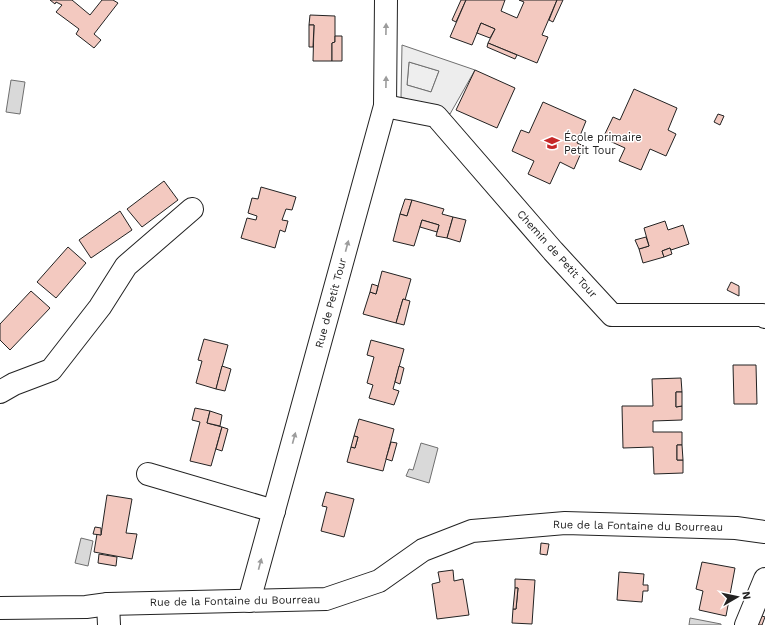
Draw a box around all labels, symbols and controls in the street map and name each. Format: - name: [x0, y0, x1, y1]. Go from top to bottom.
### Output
- one-way arrow: [383, 22, 389, 35]
- one-way arrow: [383, 75, 389, 88]
- place label: École primaire Petit Tour: [564, 130, 642, 157]
- school or university icon: École primaire Petit Tour: [543, 134, 561, 152]
- street label: Chemin de Petit Tour: [514, 208, 600, 301]
- one-way arrow: [344, 239, 350, 251]
- street label: Rue de Petit Tour: [313, 256, 349, 349]
- one-way arrow: [291, 432, 297, 444]
- street label: Rue de la Fontaine du Bourreau: [553, 518, 723, 534]
- one-way arrow: [257, 558, 263, 570]
- north arrow: [717, 577, 757, 617]
- text: N: [739, 590, 753, 601]
- street label: Rue de la Fontaine du Bourreau: [150, 593, 320, 609]

